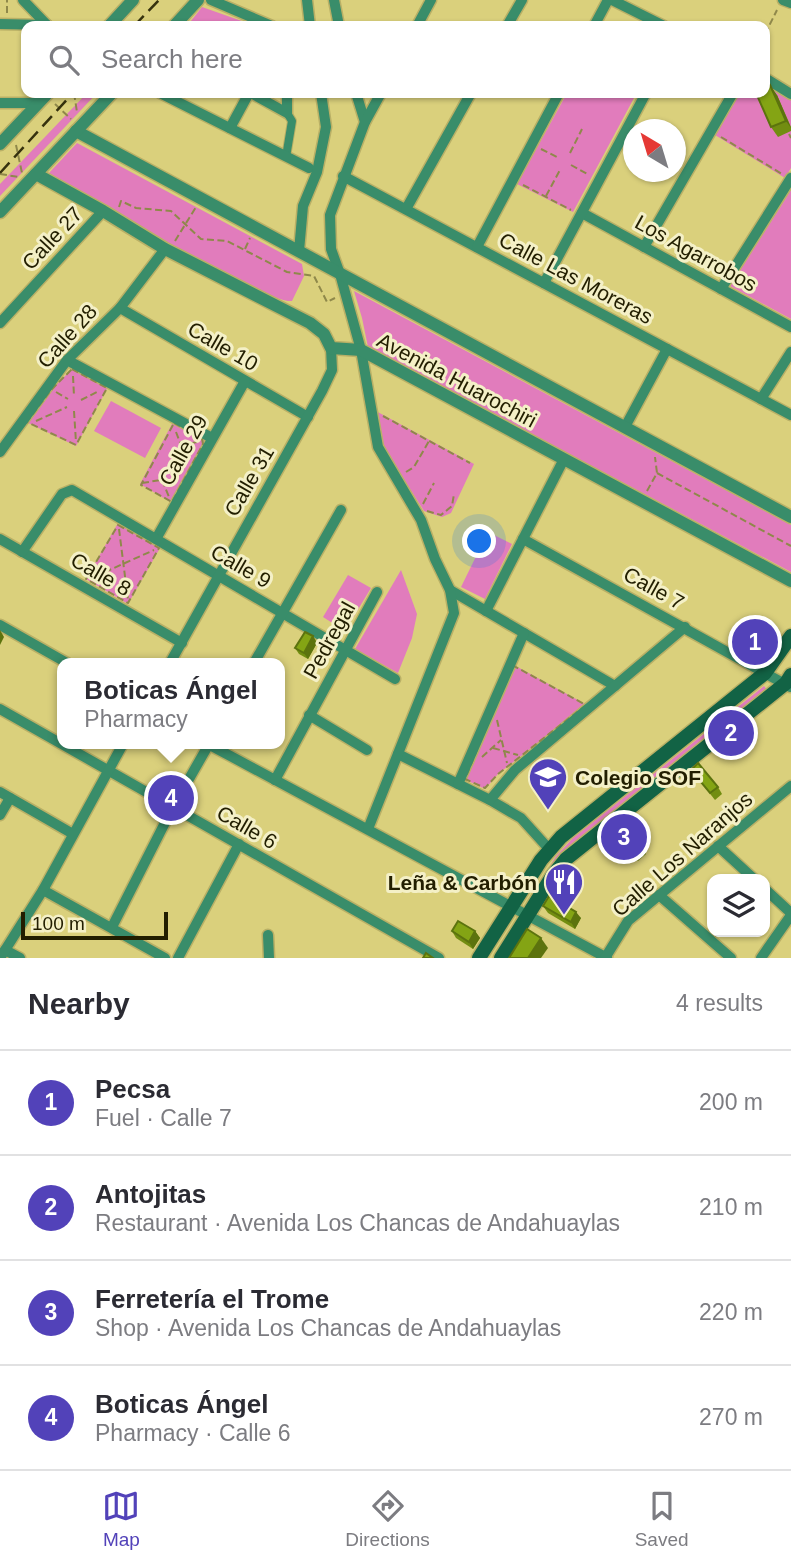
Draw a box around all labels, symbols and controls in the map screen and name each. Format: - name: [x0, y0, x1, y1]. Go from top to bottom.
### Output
- search box: [21, 21, 770, 98]
- icon: search: [45, 41, 83, 79]
- text: Search here: [101, 44, 243, 74]
- north arrow: [623, 119, 686, 182]
- street label: Calle 27: [17, 202, 87, 274]
- street label: Los Agarrobos: [631, 210, 761, 296]
- street label: Calle Las Moreras: [495, 228, 657, 328]
- street label: Calle 28: [33, 300, 101, 372]
- street label: Calle 10: [184, 317, 262, 375]
- street label: Avenida Huarochiri: [373, 328, 541, 432]
- street label: Calle 29: [154, 411, 212, 489]
- street label: Calle 31: [220, 442, 278, 520]
- your location: [462, 524, 496, 558]
- street label: Calle 9: [207, 540, 275, 592]
- street label: Calle 8: [67, 548, 135, 600]
- street label: Calle 7: [620, 562, 688, 614]
- street label: Pedregal: [299, 598, 359, 682]
- pin: 1: [732, 616, 778, 668]
- popup: [57, 658, 285, 749]
- text: Boticas Ángel: [84, 675, 258, 705]
- text: Pharmacy: [84, 706, 188, 732]
- pin: 2: [708, 707, 754, 759]
- school or university icon: Colegio SOF: [527, 756, 569, 811]
- place label: Colegio SOF: [575, 766, 701, 789]
- pin: 4: [148, 772, 194, 824]
- street label: Calle Los Naranjos: [607, 787, 757, 921]
- street label: Calle 6: [213, 801, 281, 853]
- pin: 3: [601, 811, 647, 863]
- restaurant icon: Leña & Carbón: [543, 861, 585, 916]
- place label: Leña & Carbón: [388, 871, 537, 894]
- map controls: [707, 874, 770, 937]
- button: layers: [707, 874, 770, 937]
- scale bar: [21, 909, 168, 941]
- text: 100 m: [32, 913, 85, 934]
- text: Nearby: [28, 987, 130, 1020]
- text: 4 results: [676, 990, 763, 1016]
- text: Pecsa: [95, 1074, 170, 1104]
- text: 1: [45, 1089, 57, 1115]
- text: 200 m: [699, 1089, 763, 1115]
- text: Fuel · Calle 7: [95, 1105, 232, 1131]
- text: Antojitas: [95, 1179, 206, 1209]
- text: 2: [45, 1194, 57, 1220]
- text: 210 m: [699, 1194, 763, 1220]
- text: Restaurant · Avenida Los Chancas de Andahuaylas: [95, 1210, 620, 1236]
- text: Ferretería el Trome: [95, 1284, 329, 1314]
- text: 3: [45, 1299, 57, 1325]
- text: 220 m: [699, 1299, 763, 1325]
- text: Shop · Avenida Los Chancas de Andahuaylas: [95, 1315, 561, 1341]
- text: Boticas Ángel: [95, 1389, 268, 1419]
- text: 4: [45, 1404, 57, 1430]
- text: 270 m: [699, 1404, 763, 1430]
- text: Pharmacy · Calle 6: [95, 1420, 291, 1446]
- tab: Map: [102, 1487, 140, 1551]
- tab: Directions: [345, 1487, 430, 1551]
- tab: Saved: [635, 1487, 689, 1551]

